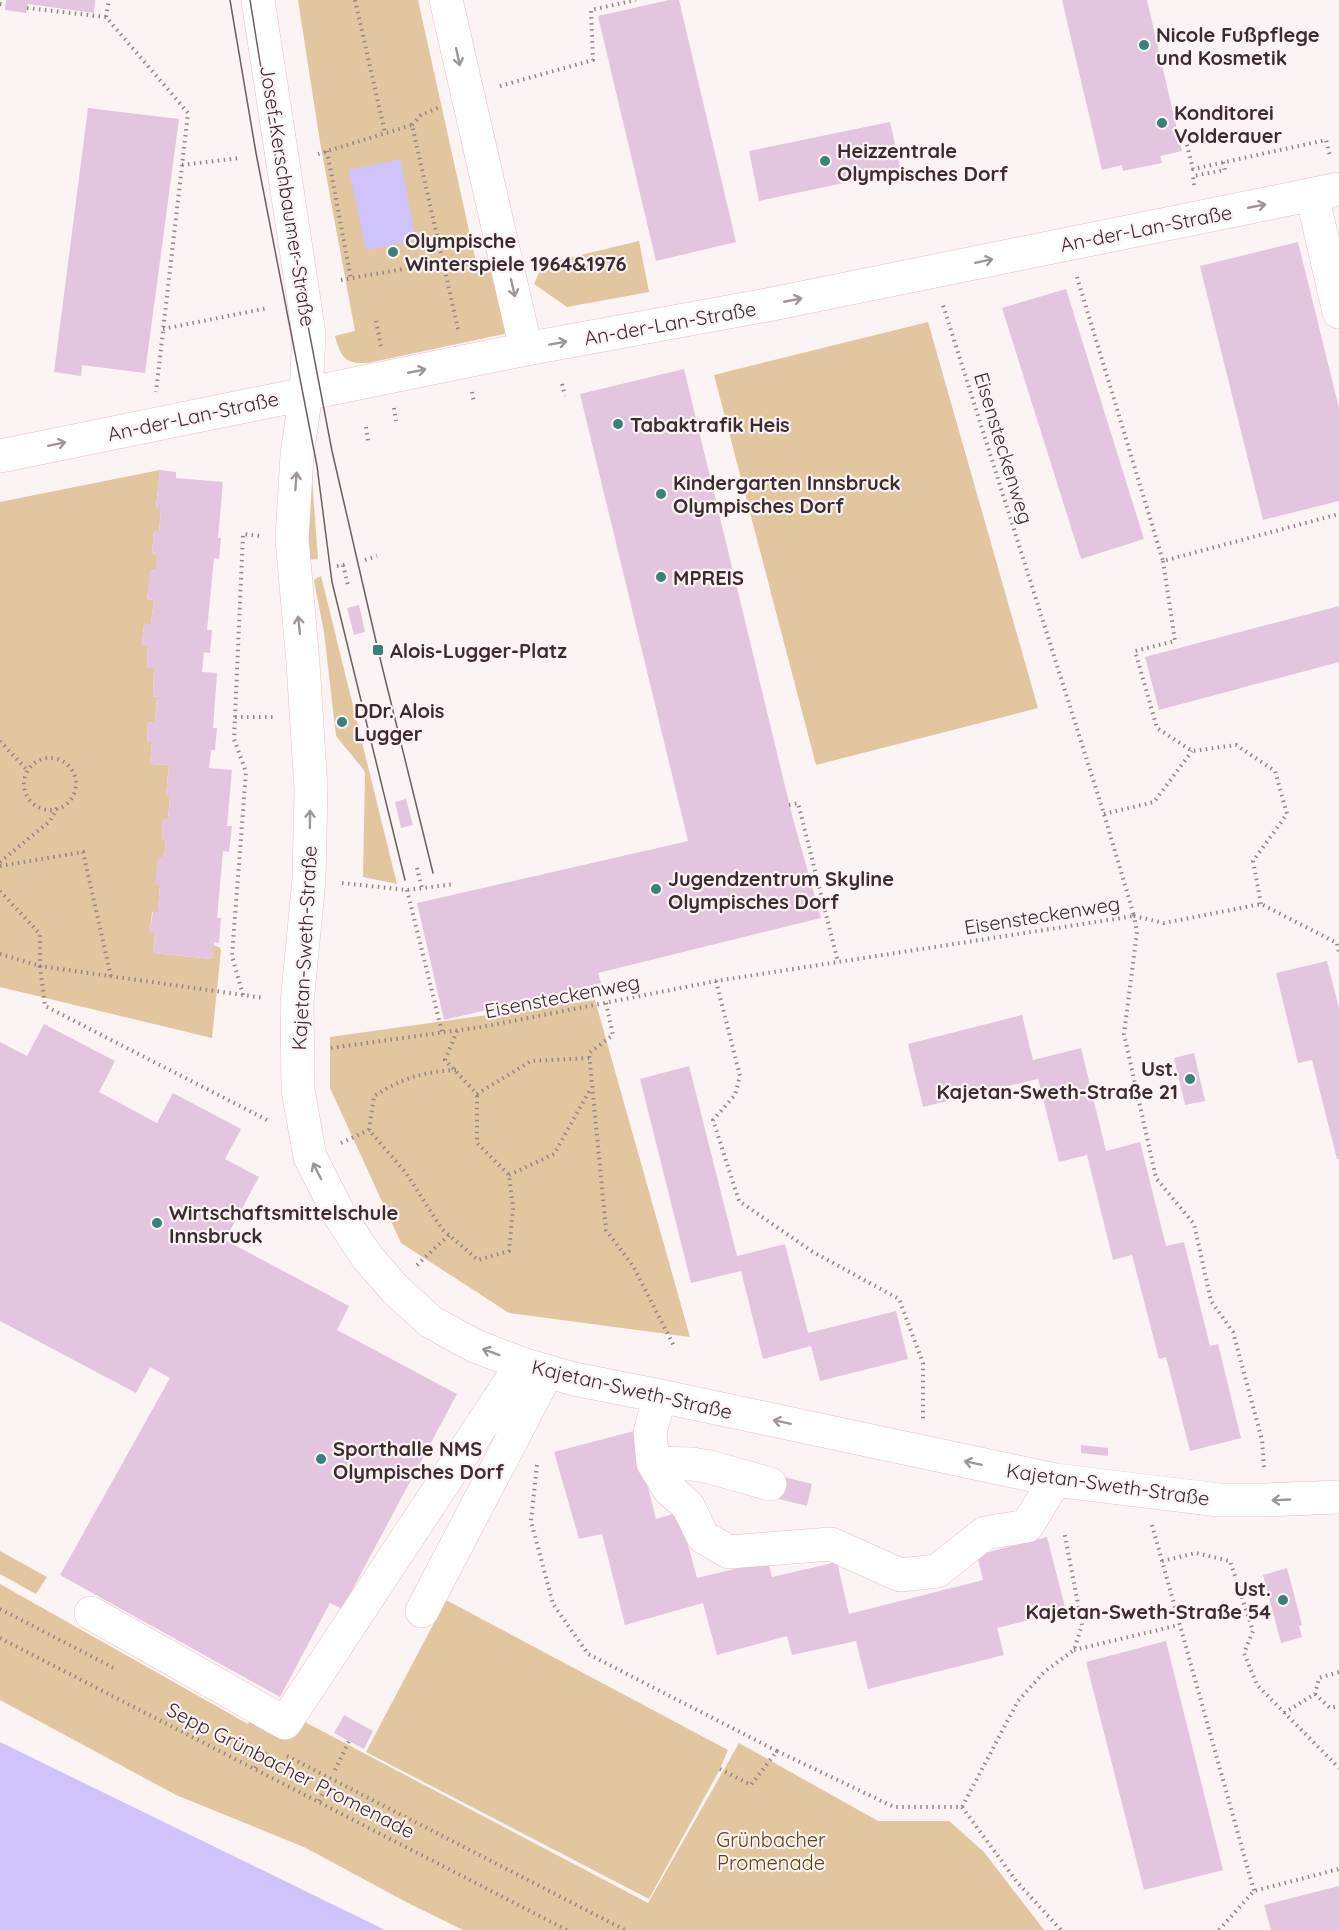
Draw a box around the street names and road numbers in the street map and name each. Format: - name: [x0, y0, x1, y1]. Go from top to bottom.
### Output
- street label: Josef-Kerschbaumer-Straße: [255, 64, 321, 328]
- street label: An-der-Lan-Straße: [1058, 199, 1234, 257]
- street label: An-der-Lan-Straße: [582, 296, 758, 350]
- street label: Eisensteckenweg: [969, 369, 1039, 527]
- street label: An-der-Lan-Straße: [105, 386, 281, 446]
- street label: Kajetan-Sweth-Straße: [286, 845, 322, 1051]
- street label: Eisensteckenweg: [962, 890, 1122, 940]
- street label: Eisensteckenweg: [482, 969, 642, 1023]
- street label: Kajetan-Sweth-Straße: [529, 1354, 735, 1424]
- street label: Kajetan-Sweth-Straße: [1005, 1457, 1211, 1511]
- street label: Sepp Grünbacher Promenade: [163, 1696, 419, 1844]

